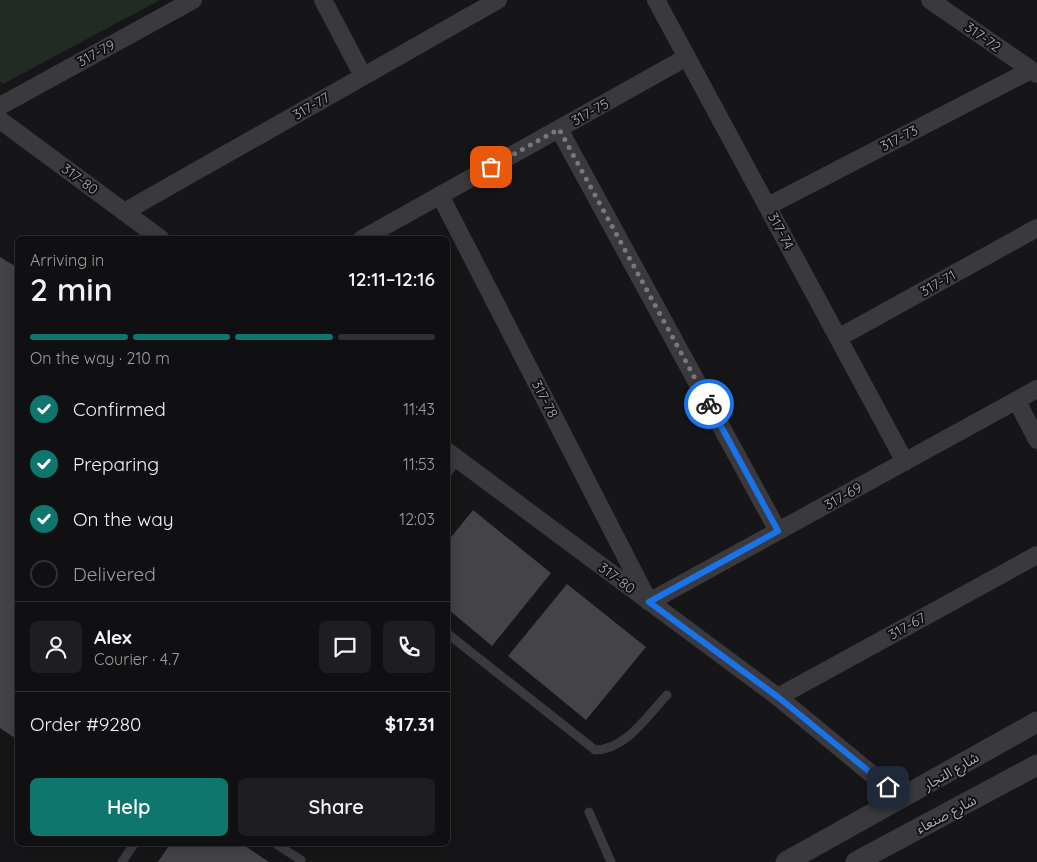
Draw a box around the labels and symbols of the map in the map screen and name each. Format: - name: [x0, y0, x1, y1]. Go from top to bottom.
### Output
- street label: 317-72: [961, 18, 1005, 56]
- street label: 317-79: [74, 35, 118, 71]
- street label: 317-77: [289, 88, 333, 124]
- street label: 317-75: [568, 94, 612, 130]
- street label: 317-73: [877, 121, 921, 155]
- pin: [470, 146, 512, 188]
- street label: 317-80: [58, 159, 102, 199]
- street label: 317-74: [764, 209, 798, 253]
- street label: 317-71: [917, 266, 959, 300]
- street label: 317-78: [528, 377, 562, 421]
- courier: [684, 379, 734, 429]
- street label: 317-69: [821, 478, 865, 514]
- street label: 317-80: [595, 558, 639, 598]
- street label: 317-67: [885, 608, 929, 644]
- street label: شارع التجار: [919, 748, 983, 796]
- pin: [867, 766, 909, 808]
- street label: شارع صنعاء: [913, 791, 980, 839]

